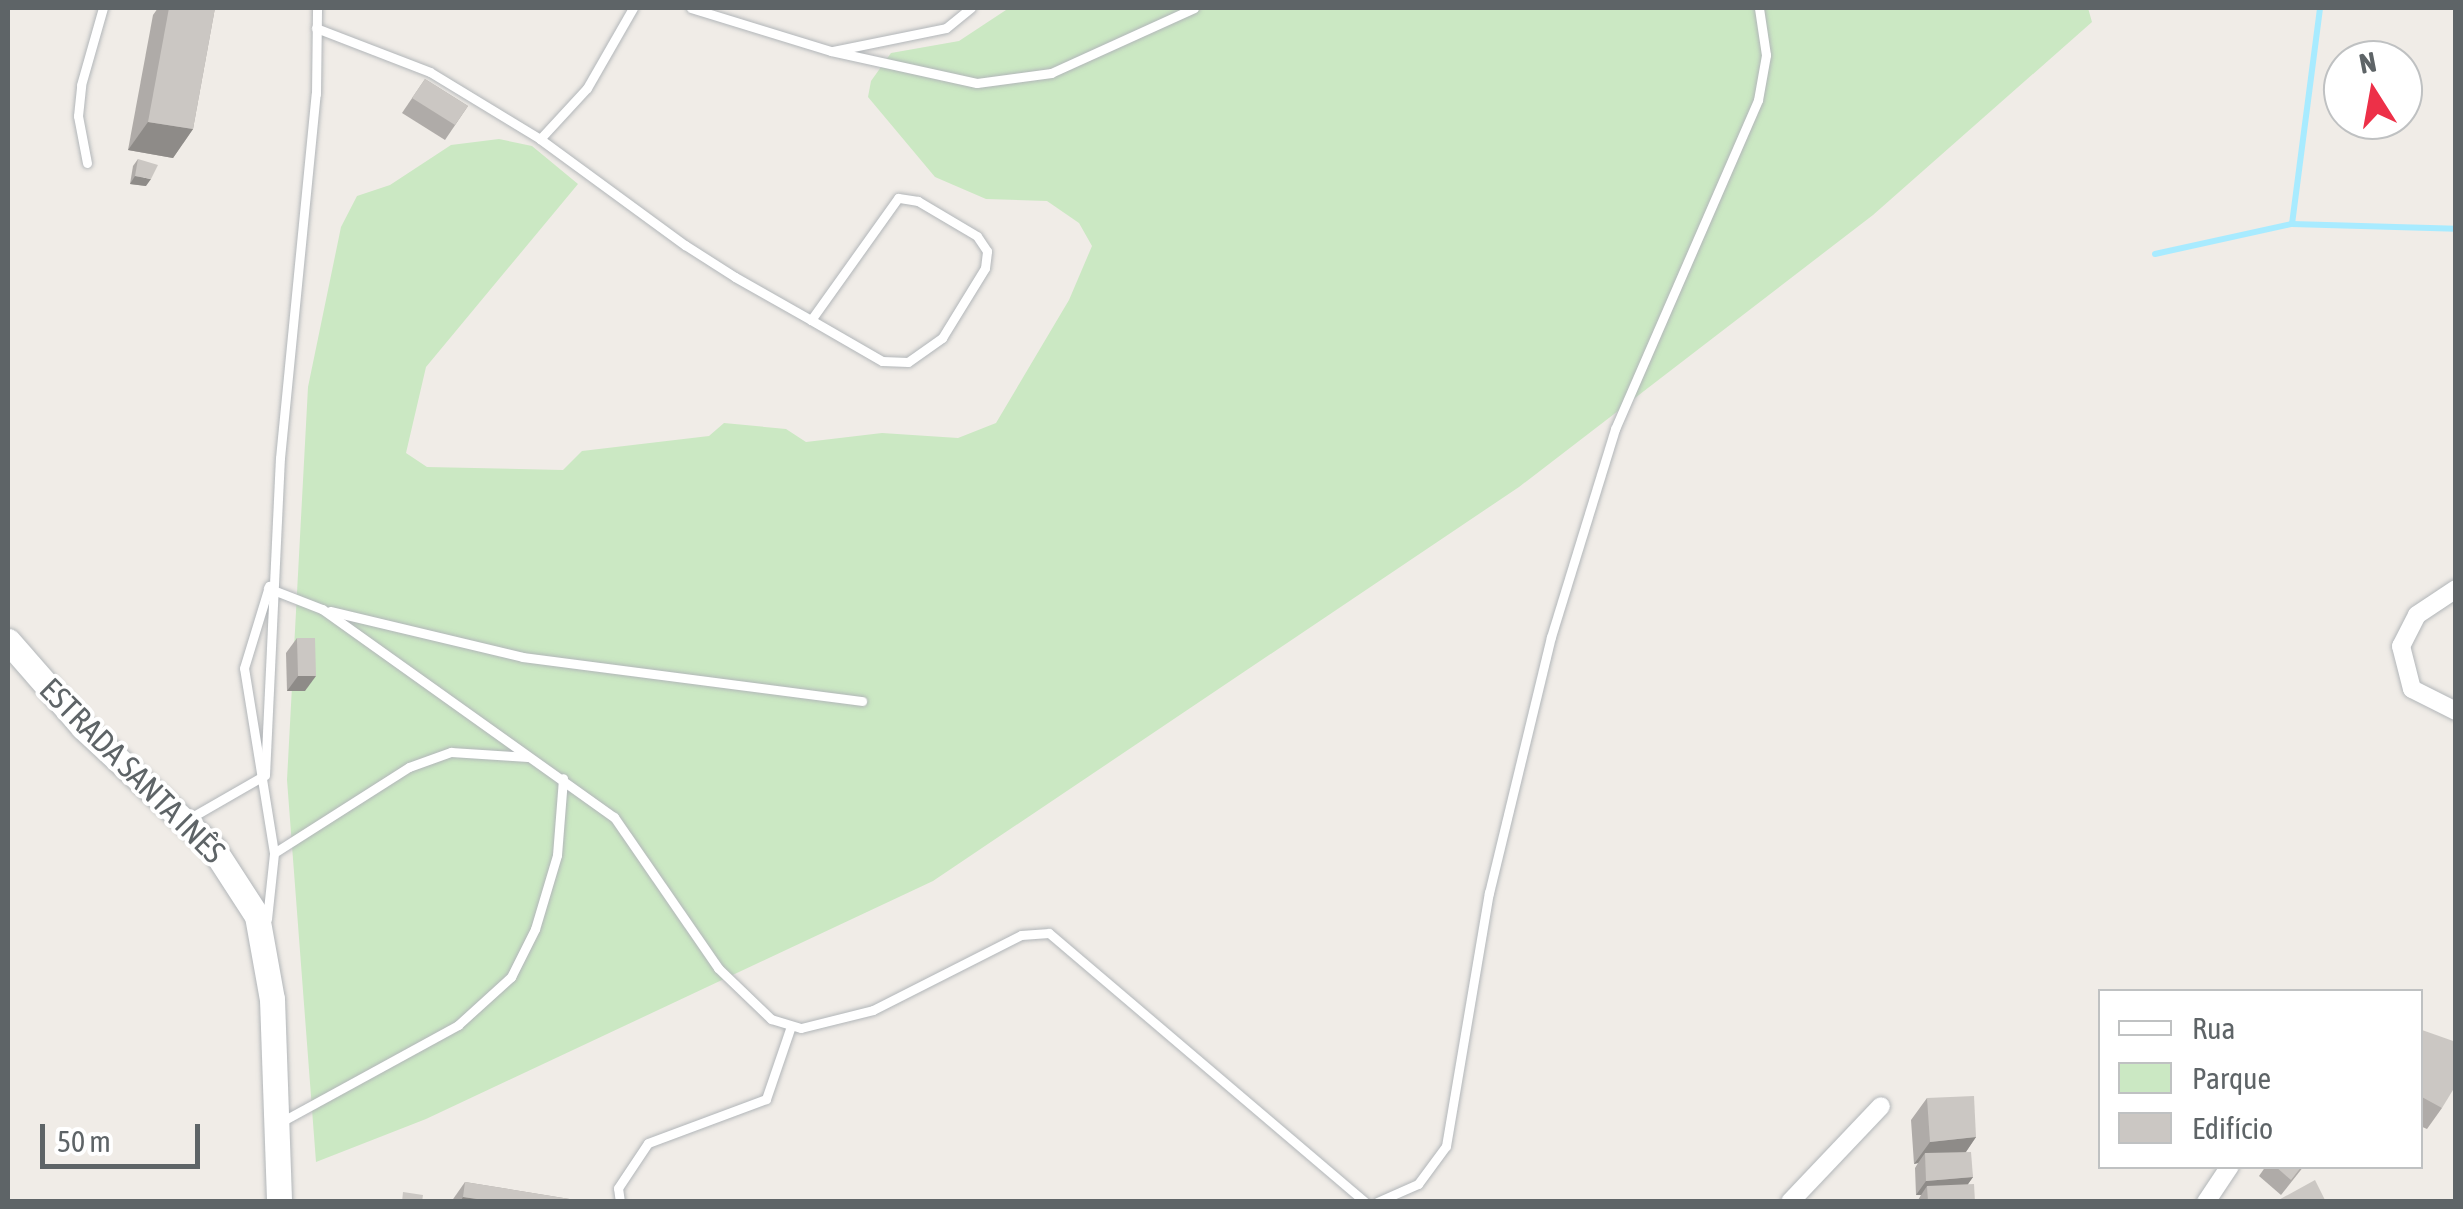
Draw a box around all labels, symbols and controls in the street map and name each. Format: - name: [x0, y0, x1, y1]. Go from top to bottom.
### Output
- north arrow: [2323, 40, 2423, 140]
- text: N: [2356, 45, 2379, 80]
- street label: ESTRADA SANTA INÊS: [32, 671, 232, 871]
- legend: [2098, 989, 2423, 1169]
- text: Rua: [2192, 1011, 2235, 1045]
- text: Parque: [2192, 1061, 2271, 1095]
- scale bar: [45, 1104, 205, 1166]
- text: Edifício: [2192, 1111, 2273, 1145]
- text: 50 m: [57, 1124, 111, 1158]

